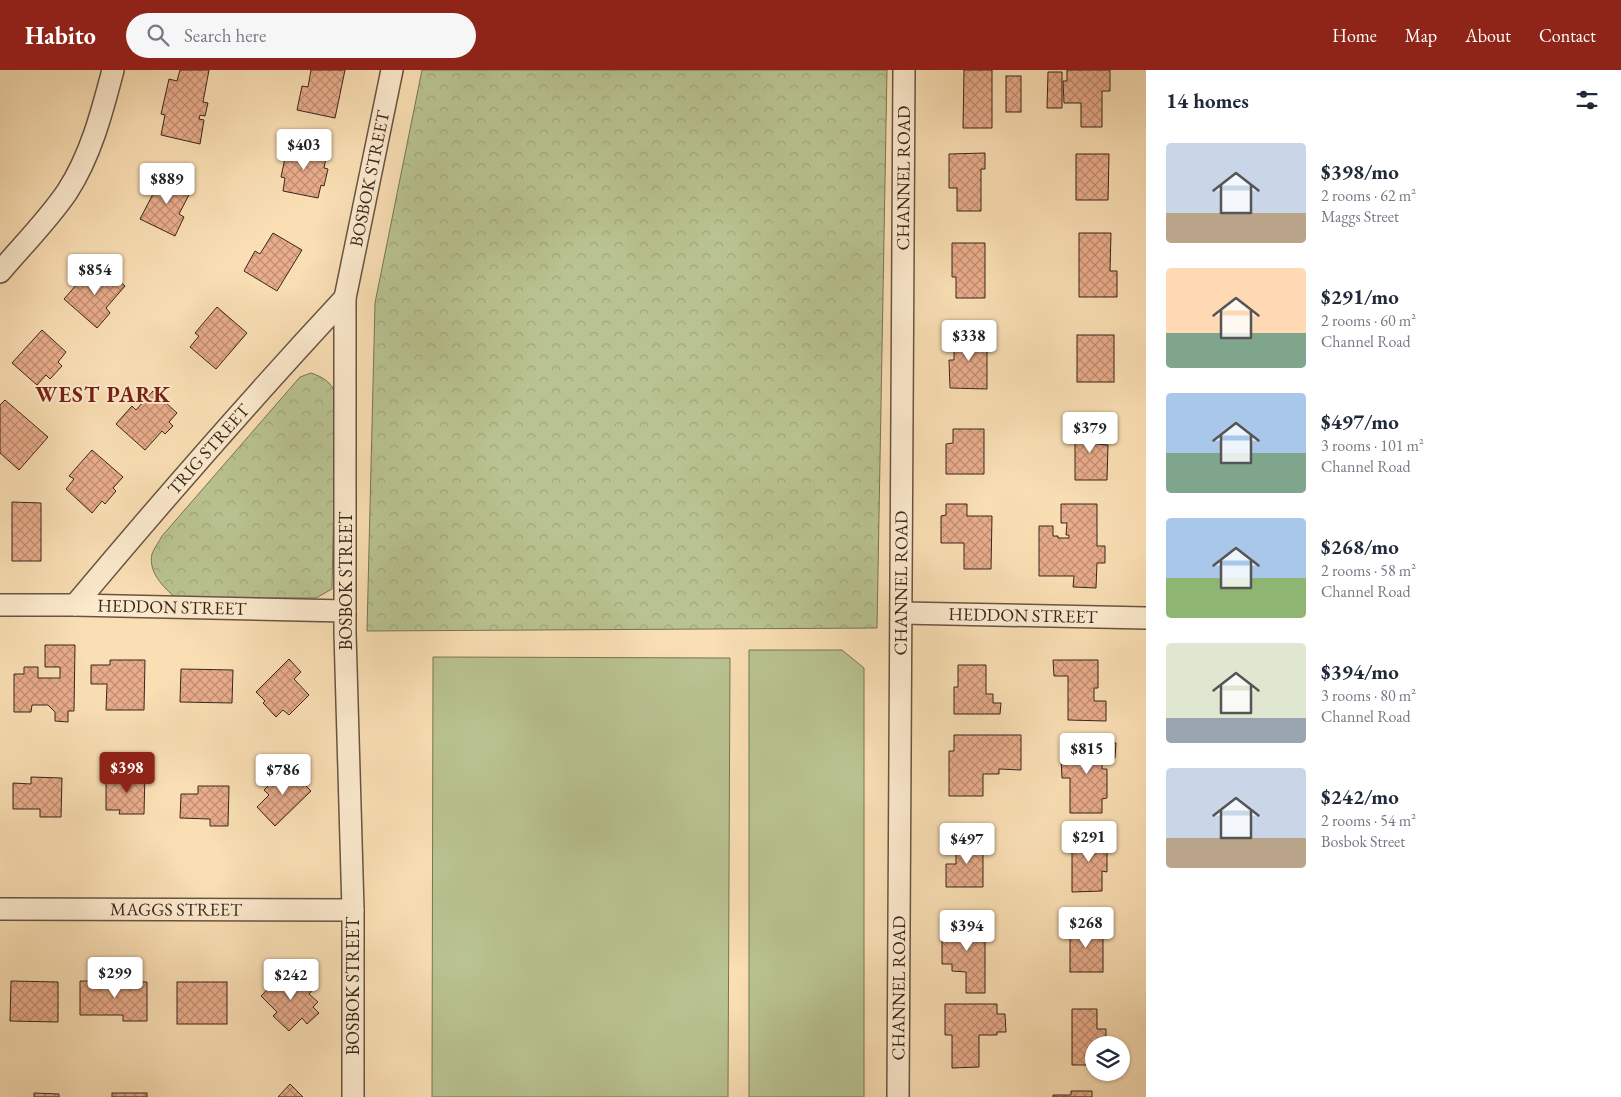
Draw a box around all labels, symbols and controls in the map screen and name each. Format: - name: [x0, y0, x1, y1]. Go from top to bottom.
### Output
- search box: [126, 13, 476, 58]
- text: Habito: [25, 20, 96, 51]
- icon: search: [144, 21, 172, 49]
- text: Search here: [184, 23, 266, 48]
- text: Home: [1332, 24, 1377, 47]
- text: Map: [1405, 24, 1437, 47]
- text: About: [1465, 24, 1511, 47]
- text: Contact: [1539, 24, 1596, 47]
- icon: filters: [1573, 86, 1601, 114]
- text: 14 homes: [1166, 87, 1249, 114]
- street label: CHANNEL ROAD: [891, 106, 915, 250]
- street label: BOSBOK STREET: [344, 107, 395, 249]
- pin: $403: [274, 128, 334, 171]
- text: $403: [288, 134, 320, 155]
- text: $398/mo: [1321, 158, 1399, 185]
- pin: $889: [137, 162, 197, 205]
- icon: home: [1206, 163, 1266, 223]
- text: $889: [151, 168, 183, 189]
- text: 2 rooms · 62 m²: [1321, 185, 1416, 206]
- text: Maggs Street: [1321, 206, 1399, 227]
- pin: $854: [65, 254, 125, 296]
- text: $854: [79, 259, 111, 280]
- text: $291/mo: [1321, 283, 1399, 310]
- icon: home: [1206, 288, 1266, 348]
- text: 2 rooms · 60 m²: [1321, 310, 1416, 331]
- pin: $338: [939, 320, 999, 362]
- text: $338: [953, 325, 985, 346]
- text: Channel Road: [1321, 331, 1411, 352]
- district label: WEST PARK: [35, 380, 171, 409]
- street label: TRIG STREET: [162, 398, 255, 499]
- text: $497/mo: [1321, 408, 1399, 435]
- pin: $379: [1060, 412, 1120, 454]
- icon: home: [1206, 413, 1266, 473]
- text: $379: [1074, 417, 1106, 438]
- text: 3 rooms · 101 m²: [1321, 435, 1424, 456]
- text: Channel Road: [1321, 456, 1411, 477]
- street label: BOSBOK STREET: [334, 511, 357, 650]
- street label: CHANNEL ROAD: [889, 511, 912, 655]
- text: $268/mo: [1321, 533, 1399, 560]
- icon: home: [1206, 538, 1266, 598]
- text: 2 rooms · 58 m²: [1321, 560, 1416, 581]
- text: Channel Road: [1321, 581, 1411, 602]
- street label: HEDDON STREET: [97, 594, 248, 620]
- street label: HEDDON STREET: [948, 602, 1099, 628]
- text: $394/mo: [1321, 658, 1399, 685]
- icon: home: [1206, 663, 1266, 723]
- text: 3 rooms · 80 m²: [1321, 685, 1416, 706]
- text: Channel Road: [1321, 706, 1411, 727]
- pin: $815: [1057, 732, 1117, 775]
- text: $815: [1071, 738, 1103, 759]
- pin: $398: [97, 752, 157, 794]
- pin: $786: [253, 754, 313, 796]
- text: $398: [111, 757, 143, 778]
- text: $786: [267, 759, 299, 780]
- text: $242/mo: [1321, 783, 1399, 810]
- icon: home: [1206, 788, 1266, 848]
- text: 2 rooms · 54 m²: [1321, 810, 1416, 831]
- pin: $291: [1059, 820, 1119, 863]
- pin: $497: [937, 822, 997, 865]
- text: $291: [1073, 826, 1105, 847]
- text: $497: [951, 828, 983, 849]
- text: Bosbok Street: [1321, 831, 1405, 852]
- street label: MAGGS STREET: [110, 897, 243, 921]
- pin: $268: [1056, 906, 1116, 949]
- pin: $394: [937, 910, 997, 952]
- text: $268: [1070, 912, 1102, 933]
- text: $394: [951, 915, 983, 936]
- street label: BOSBOK STREET: [341, 916, 364, 1055]
- street label: CHANNEL ROAD: [886, 916, 910, 1060]
- pin: $299: [85, 956, 145, 999]
- pin: $242: [261, 958, 321, 1001]
- text: $299: [99, 962, 131, 983]
- text: $242: [275, 964, 307, 985]
- map controls: [1085, 1036, 1130, 1081]
- button: layers: [1085, 1036, 1130, 1081]

